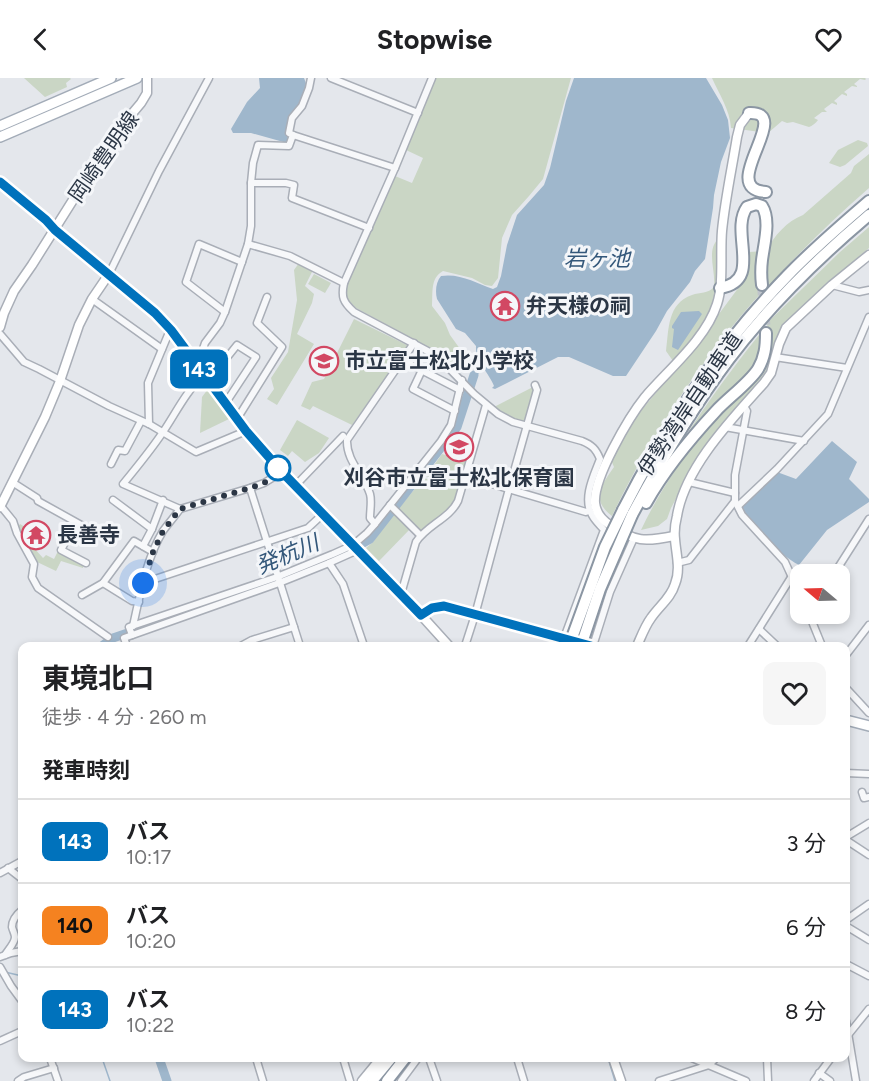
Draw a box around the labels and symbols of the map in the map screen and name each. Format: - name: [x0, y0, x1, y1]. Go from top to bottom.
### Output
- street label: 岡崎豊明線: [63, 107, 144, 207]
- water label: 岩ヶ池: [564, 245, 632, 272]
- temple icon: 弁天様の祠: [489, 290, 521, 322]
- place label: 弁天様の祠: [526, 293, 631, 318]
- street label: 伊勢湾岸自動車道: [632, 327, 747, 480]
- school or university icon: 市立富士松北小学校: [308, 345, 340, 377]
- place label: 市立富士松北小学校: [345, 348, 534, 373]
- line badge: 143: [164, 350, 234, 388]
- school or university icon: 刈谷市立富士松北保育園: [443, 431, 475, 463]
- unlabelled marker: [265, 455, 291, 481]
- place label: 刈谷市立富士松北保育園: [344, 465, 575, 490]
- temple icon: 長善寺: [20, 519, 52, 551]
- place label: 長善寺: [57, 522, 120, 547]
- water label: 発杭川: [252, 528, 325, 580]
- north arrow: [790, 564, 850, 624]
- your location: [128, 568, 158, 598]

